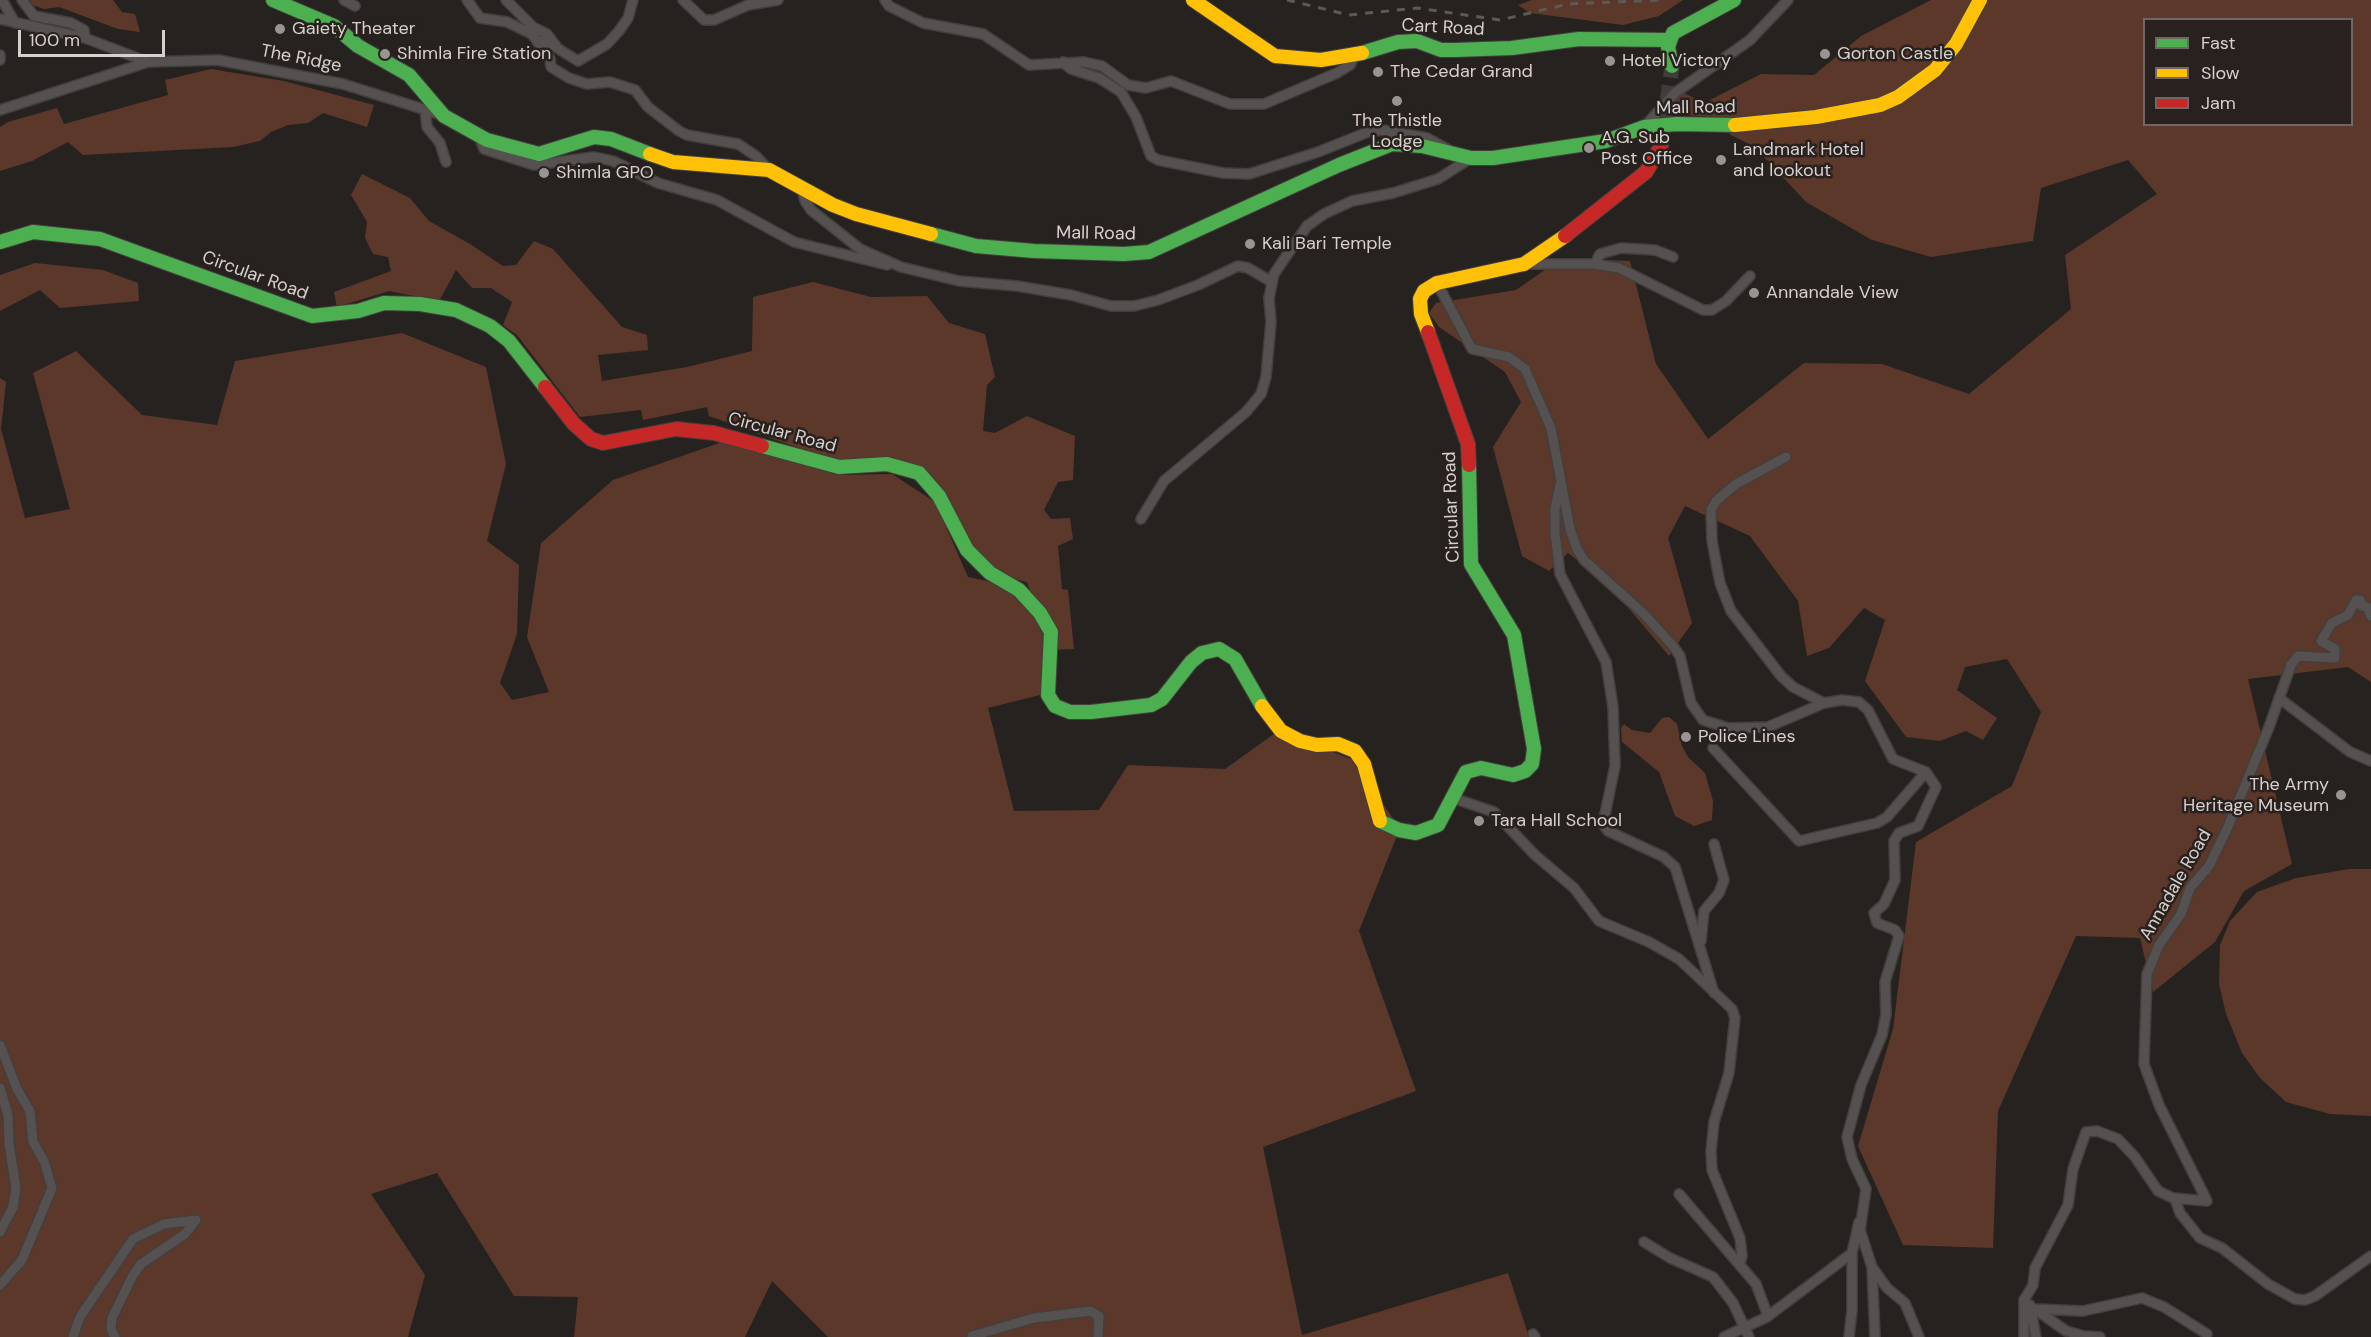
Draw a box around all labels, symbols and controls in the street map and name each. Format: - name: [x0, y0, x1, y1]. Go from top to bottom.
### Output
- street label: Cart Road: [1401, 15, 1485, 41]
- scale bar: [21, 18, 168, 56]
- place label: Gaiety Theater: [292, 18, 415, 40]
- legend: [2143, 18, 2353, 126]
- marker: Gaiety Theater: [273, 22, 287, 36]
- text: 100 m: [29, 28, 80, 52]
- text: Fast: [2201, 31, 2236, 55]
- street label: The Ridge: [259, 41, 343, 77]
- place label: Shimla Fire Station: [397, 43, 551, 65]
- place label: Gorton Castle: [1837, 43, 1953, 65]
- marker: Shimla Fire Station: [378, 47, 392, 61]
- marker: Gorton Castle: [1818, 47, 1832, 61]
- place label: Hotel Victory: [1622, 50, 1731, 72]
- marker: Hotel Victory: [1603, 54, 1617, 68]
- place label: The Cedar Grand: [1390, 61, 1533, 83]
- text: Slow: [2201, 61, 2240, 85]
- marker: The Cedar Grand: [1371, 65, 1385, 79]
- text: Jam: [2201, 91, 2236, 115]
- marker: The Thistle Lodge: [1390, 94, 1404, 108]
- street label: Mall Road: [1656, 97, 1736, 119]
- place label: The Thistle Lodge: [1352, 110, 1442, 152]
- place label: A.G. Sub Post Office: [1601, 127, 1693, 170]
- place label: Landmark Hotel and lookout: [1733, 139, 1864, 182]
- marker: A.G. Sub Post Office: [1582, 141, 1596, 155]
- marker: Landmark Hotel and lookout: [1714, 153, 1728, 167]
- place label: Shimla GPO: [556, 162, 654, 184]
- marker: Shimla GPO: [537, 166, 551, 180]
- street label: Mall Road: [1056, 223, 1136, 245]
- place label: Kali Bari Temple: [1262, 233, 1392, 255]
- marker: Kali Bari Temple: [1243, 237, 1257, 251]
- street label: Circular Road: [199, 247, 311, 305]
- place label: Annandale View: [1766, 282, 1899, 304]
- marker: Annandale View: [1747, 286, 1761, 300]
- street label: Circular Road: [725, 408, 839, 458]
- street label: Circular Road: [1439, 451, 1465, 563]
- place label: Police Lines: [1698, 726, 1796, 748]
- marker: Police Lines: [1679, 730, 1693, 744]
- place label: The Army Heritage Museum: [2183, 774, 2329, 816]
- marker: The Army Heritage Museum: [2334, 788, 2348, 802]
- place label: Tara Hall School: [1491, 810, 1622, 832]
- marker: Tara Hall School: [1472, 814, 1486, 828]
- street label: Annadale Road: [2136, 826, 2216, 944]

